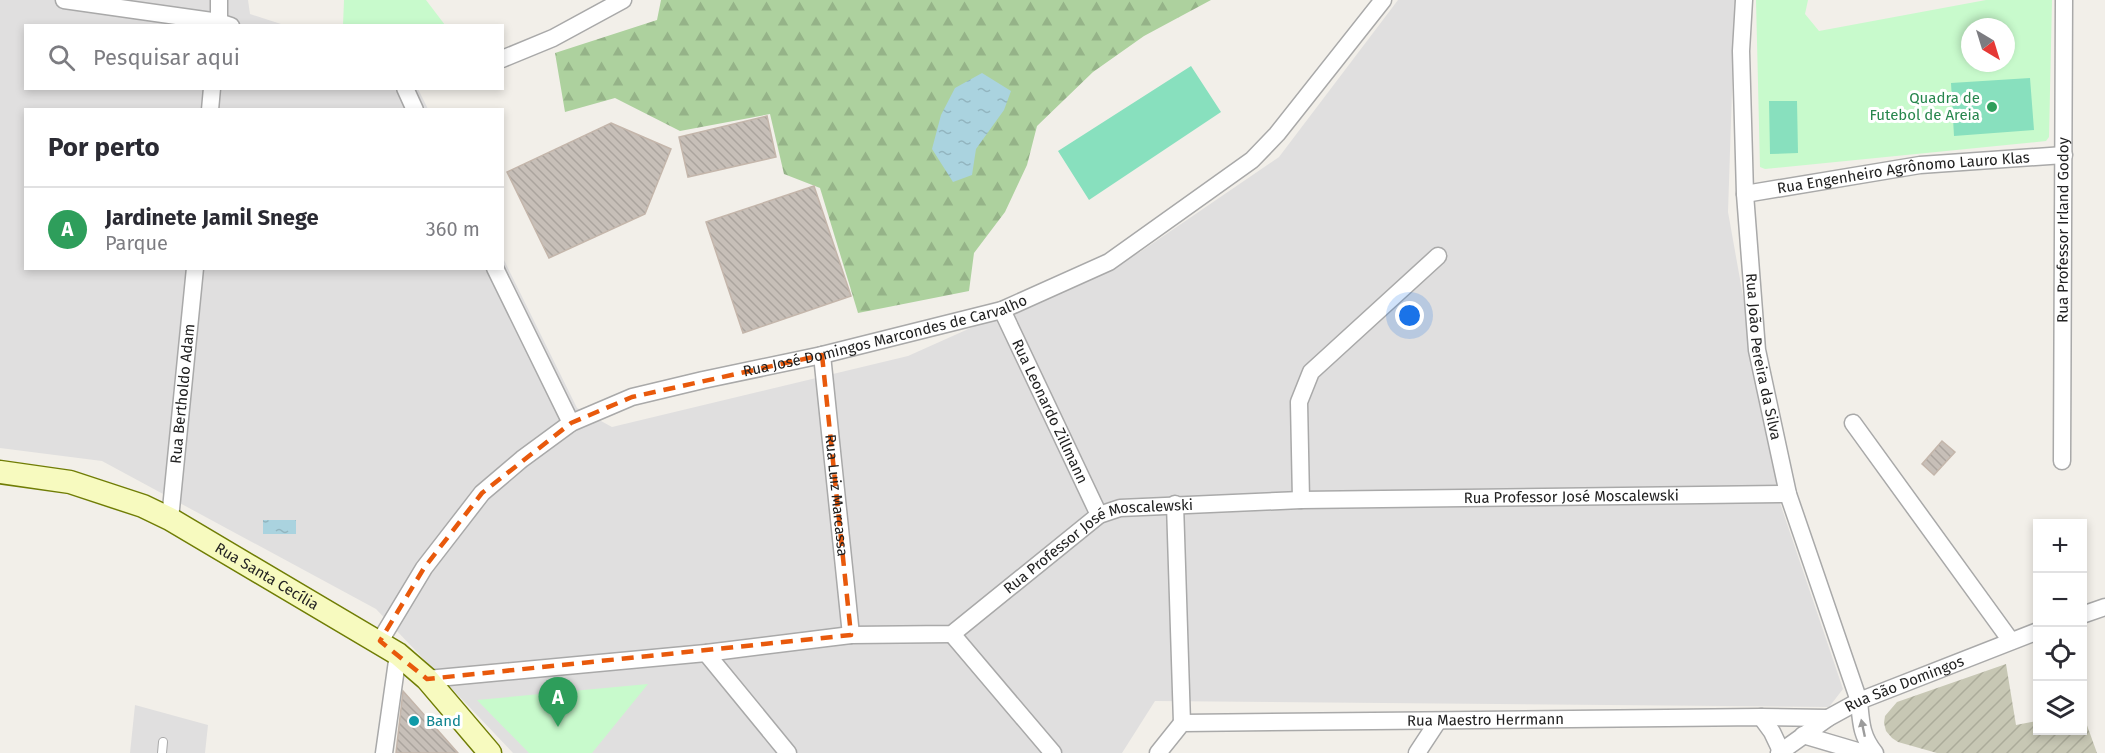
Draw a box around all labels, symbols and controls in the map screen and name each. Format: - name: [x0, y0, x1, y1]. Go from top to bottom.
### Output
- north arrow: [1961, 18, 2015, 72]
- search box: [24, 24, 504, 90]
- icon: search: [45, 41, 78, 74]
- text: Pesquisar aqui: [93, 44, 240, 71]
- place label: Quadra de Futebol de Areia: [1869, 89, 1980, 124]
- marker: Quadra de Futebol de Areia: [1985, 100, 1999, 114]
- text: Por perto: [48, 132, 160, 163]
- street label: Rua Professor Irland Godoy: [2054, 136, 2072, 323]
- street label: Rua Engenheiro Agrônomo Lauro Klas: [1776, 148, 2030, 198]
- text: Jardinete Jamil Snege: [105, 204, 319, 231]
- text: A: [62, 217, 73, 241]
- text: 360 m: [426, 217, 480, 241]
- text: Parque: [105, 231, 168, 255]
- street label: Rua João Pereira da Silva: [1742, 273, 1785, 442]
- street label: Rua José Domingos Marcondes de Carvalho: [741, 291, 1030, 380]
- your location: [1395, 301, 1424, 330]
- street label: Rua Bertholdo Adam: [167, 323, 198, 465]
- street label: Rua Leonardo Zillmann: [1008, 336, 1092, 486]
- street label: Rua Luiz Marcassa: [821, 433, 852, 557]
- street label: Rua Professor José Moscalewski: [1463, 486, 1679, 507]
- street label: Rua Professor José Moscalewski: [1000, 496, 1193, 598]
- map controls: [2033, 519, 2087, 735]
- button: +: [2033, 519, 2087, 573]
- street label: Rua Santa Cecília: [212, 539, 322, 614]
- button: −: [2033, 573, 2087, 627]
- button: locate: [2033, 627, 2087, 681]
- street label: Rua São Domingos: [1842, 652, 1966, 716]
- pin: A: [538, 678, 578, 727]
- button: layers: [2033, 681, 2087, 735]
- street label: Rua Maestro Herrmann: [1407, 710, 1564, 730]
- place label: Band: [426, 712, 461, 730]
- marker: Band: [407, 714, 421, 728]
- one-way arrow: [1858, 719, 1867, 738]

